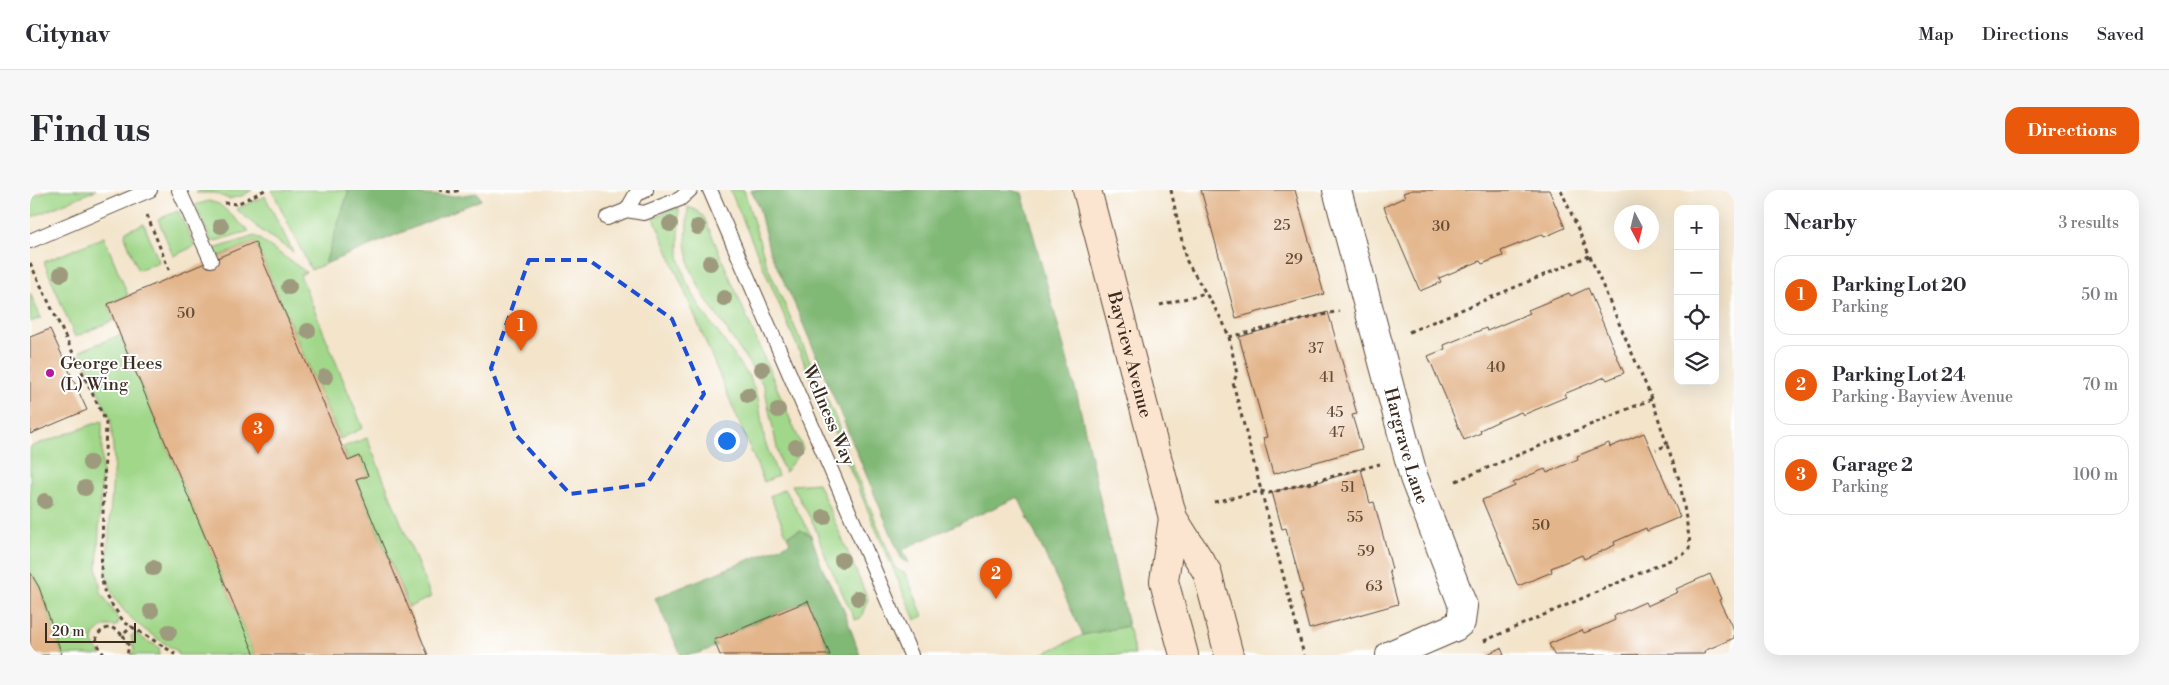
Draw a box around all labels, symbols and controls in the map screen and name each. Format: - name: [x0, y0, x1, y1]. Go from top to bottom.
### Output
- text: Citynav: [25, 20, 110, 50]
- text: Map: [1918, 23, 1954, 46]
- text: Directions: [1982, 23, 2069, 46]
- text: Saved: [2097, 23, 2144, 46]
- button: Directions: [2005, 107, 2139, 154]
- text: Find us: [30, 109, 150, 152]
- north arrow: [1614, 205, 1659, 250]
- map controls: [1674, 205, 1719, 385]
- button: +: [1674, 205, 1719, 250]
- text: Nearby: [1784, 210, 1857, 236]
- text: 3 results: [2058, 213, 2119, 233]
- house number: 25: [1274, 216, 1290, 235]
- house number: 30: [1432, 217, 1450, 236]
- house number: 29: [1285, 250, 1303, 269]
- button: −: [1674, 250, 1719, 295]
- text: Parking Lot 20: [1832, 273, 1967, 297]
- text: 1: [1797, 285, 1805, 305]
- text: 50 m: [2081, 285, 2118, 305]
- street label: Bayview Avenue: [1102, 288, 1157, 420]
- button: locate: [1674, 295, 1719, 340]
- text: Parking: [1832, 297, 1888, 317]
- house number: 50: [177, 304, 195, 323]
- pin: 1: [505, 310, 537, 351]
- house number: 37: [1308, 339, 1324, 358]
- button: layers: [1674, 340, 1719, 385]
- place label: George Hees (L) Wing: [60, 352, 163, 396]
- house number: 40: [1487, 358, 1505, 377]
- street label: Wellness Way: [797, 360, 860, 469]
- text: Parking Lot 24: [1832, 363, 1966, 387]
- marker: George Hees (L) Wing: [44, 367, 56, 379]
- house number: 41: [1319, 368, 1335, 387]
- text: 2: [1796, 375, 1806, 395]
- text: 70 m: [2082, 375, 2118, 395]
- street label: Hargrave Lane: [1378, 385, 1434, 507]
- text: Parking · Bayview Avenue: [1832, 387, 2013, 407]
- house number: 45: [1326, 403, 1344, 422]
- pin: 3: [242, 413, 274, 454]
- house number: 47: [1329, 423, 1345, 442]
- your location: [714, 428, 740, 454]
- text: Garage 2: [1832, 453, 1913, 477]
- text: 3: [1796, 465, 1806, 485]
- text: 100 m: [2073, 465, 2118, 485]
- text: Parking: [1832, 477, 1888, 497]
- house number: 51: [1341, 478, 1356, 497]
- house number: 55: [1347, 508, 1363, 527]
- house number: 50: [1532, 516, 1550, 535]
- house number: 59: [1357, 542, 1375, 561]
- pin: 2: [980, 558, 1012, 599]
- house number: 63: [1365, 577, 1383, 596]
- scale bar: [45, 620, 136, 643]
- text: 20 m: [52, 623, 84, 641]

